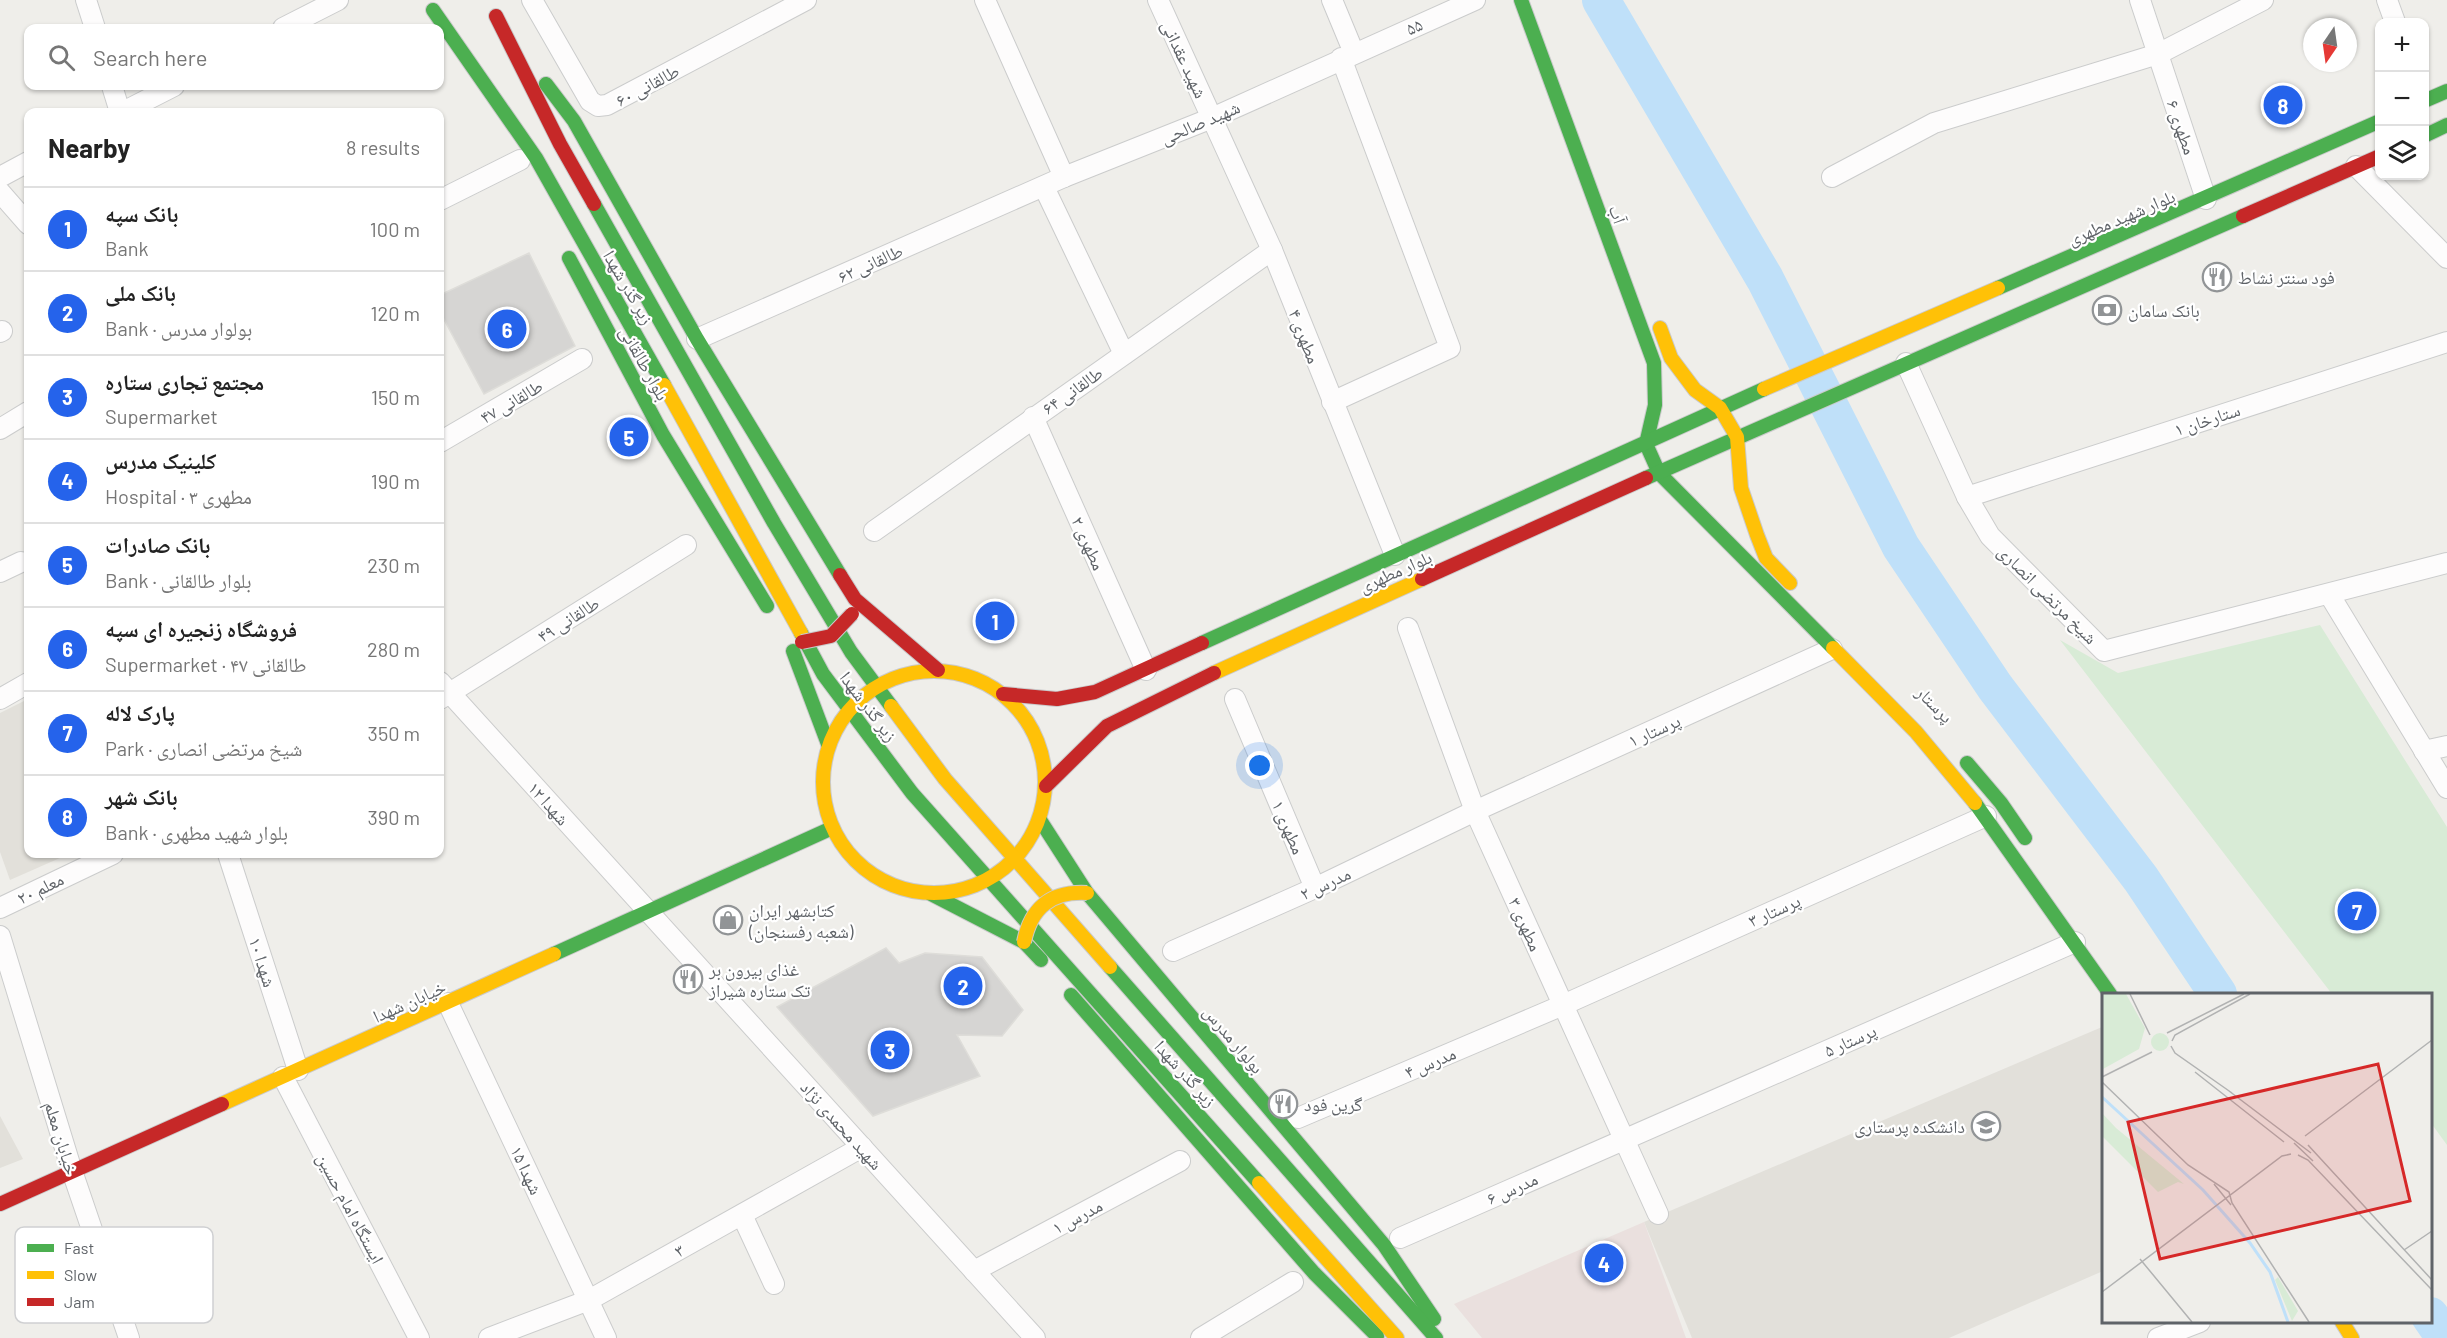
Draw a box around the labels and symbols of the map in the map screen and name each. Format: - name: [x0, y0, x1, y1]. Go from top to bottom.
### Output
- street label: ۵۵: [1402, 13, 1426, 39]
- street label: شهید عقدانی: [1156, 17, 1213, 102]
- north arrow: [2303, 18, 2357, 72]
- street label: طالقانی ۶۰: [611, 59, 683, 112]
- pin: 8: [2264, 82, 2302, 128]
- street label: شهید صالحی: [1157, 95, 1243, 149]
- street label: مطهری ۶: [2161, 97, 2202, 158]
- street label: بلوار شهید مطهری: [2064, 184, 2179, 250]
- street label: آب: [1604, 202, 1632, 227]
- street label: طالقانی ۶۲: [834, 239, 906, 288]
- street label: زیر گذر شهدا: [599, 246, 659, 328]
- restaurant icon: فود سنتر نشاط: [2201, 261, 2233, 293]
- place label: فود سنتر نشاط: [2238, 266, 2335, 288]
- bank icon: بانک سامان: [2091, 294, 2123, 326]
- place label: بانک سامان: [2128, 299, 2200, 322]
- pin: 6: [488, 306, 526, 352]
- street label: مطهری ۴: [1284, 306, 1325, 367]
- street label: بلوار طالقانی: [615, 322, 674, 405]
- street label: طالقانی ۶۴: [1037, 361, 1107, 420]
- street label: طالقانی ۴۷: [476, 374, 547, 429]
- street label: ستارخان ۱: [2171, 398, 2243, 441]
- pin: 5: [610, 414, 648, 460]
- street label: مطهری ۲: [1067, 513, 1111, 574]
- street label: شیخ مرتضی انصاری: [1992, 540, 2102, 650]
- street label: بلوار مطهری: [1355, 545, 1435, 598]
- street label: طالقانی ۴۹: [533, 591, 604, 647]
- pin: 1: [976, 598, 1014, 644]
- street label: زیر گذر شهدا: [835, 667, 903, 746]
- street label: پرستار: [1910, 680, 1958, 728]
- street label: پرستار ۱: [1624, 709, 1684, 752]
- your location: [1245, 751, 1274, 780]
- street label: ۱۲ شهدا: [524, 777, 574, 829]
- street label: مطهری ۱: [1267, 797, 1310, 858]
- street label: مدرس ۲: [1296, 862, 1354, 905]
- street label: معلم ۲۰: [13, 867, 68, 911]
- pin: 7: [2338, 888, 2376, 934]
- street label: پرستار ۳: [1744, 889, 1804, 932]
- street label: مطهری ۳: [1504, 894, 1548, 955]
- place label: کتابشهر ایران (شعبه رفسنجان): [748, 899, 854, 943]
- shop icon: کتابشهر ایران (شعبه رفسنجان): [712, 904, 744, 936]
- street label: شهدا ۱۰: [245, 934, 281, 990]
- place label: غذای بیرون بر تک ستاره شیراز: [708, 958, 810, 1001]
- restaurant icon: غذای بیرون بر تک ستاره شیراز: [672, 963, 704, 995]
- pin: 2: [944, 964, 982, 1008]
- street label: خیابان شهدا: [369, 975, 449, 1028]
- inset map: [2102, 993, 2432, 1323]
- street label: بولوار مدرس: [1198, 1000, 1269, 1078]
- street label: پرستار ۵: [1820, 1019, 1880, 1062]
- pin: 3: [870, 1028, 910, 1072]
- street label: زیر گذر شهدا: [1150, 1035, 1222, 1111]
- street label: مدرس ۴: [1401, 1041, 1459, 1084]
- street label: شهید محمدی نژاد: [796, 1076, 888, 1175]
- restaurant icon: گرین فود: [1267, 1088, 1299, 1120]
- place label: گرین فود: [1304, 1093, 1363, 1116]
- street label: خیابان معلم: [38, 1099, 84, 1178]
- school or university icon: دانشکده پرستاری: [1970, 1110, 2002, 1142]
- place label: دانشکده پرستاری: [1854, 1115, 1965, 1138]
- street label: شهدا ۱۵: [506, 1142, 548, 1198]
- street label: ایستگاه امام حسین: [311, 1149, 389, 1268]
- street label: مدرس ۶: [1483, 1167, 1541, 1210]
- street label: مدرس ۱: [1048, 1194, 1106, 1239]
- legend: [15, 1227, 213, 1323]
- text: Fast: [64, 1238, 94, 1257]
- street label: ۳: [670, 1238, 688, 1262]
- pin: 4: [1584, 1240, 1624, 1286]
- text: Slow: [64, 1265, 97, 1284]
- text: Jam: [64, 1292, 95, 1311]

